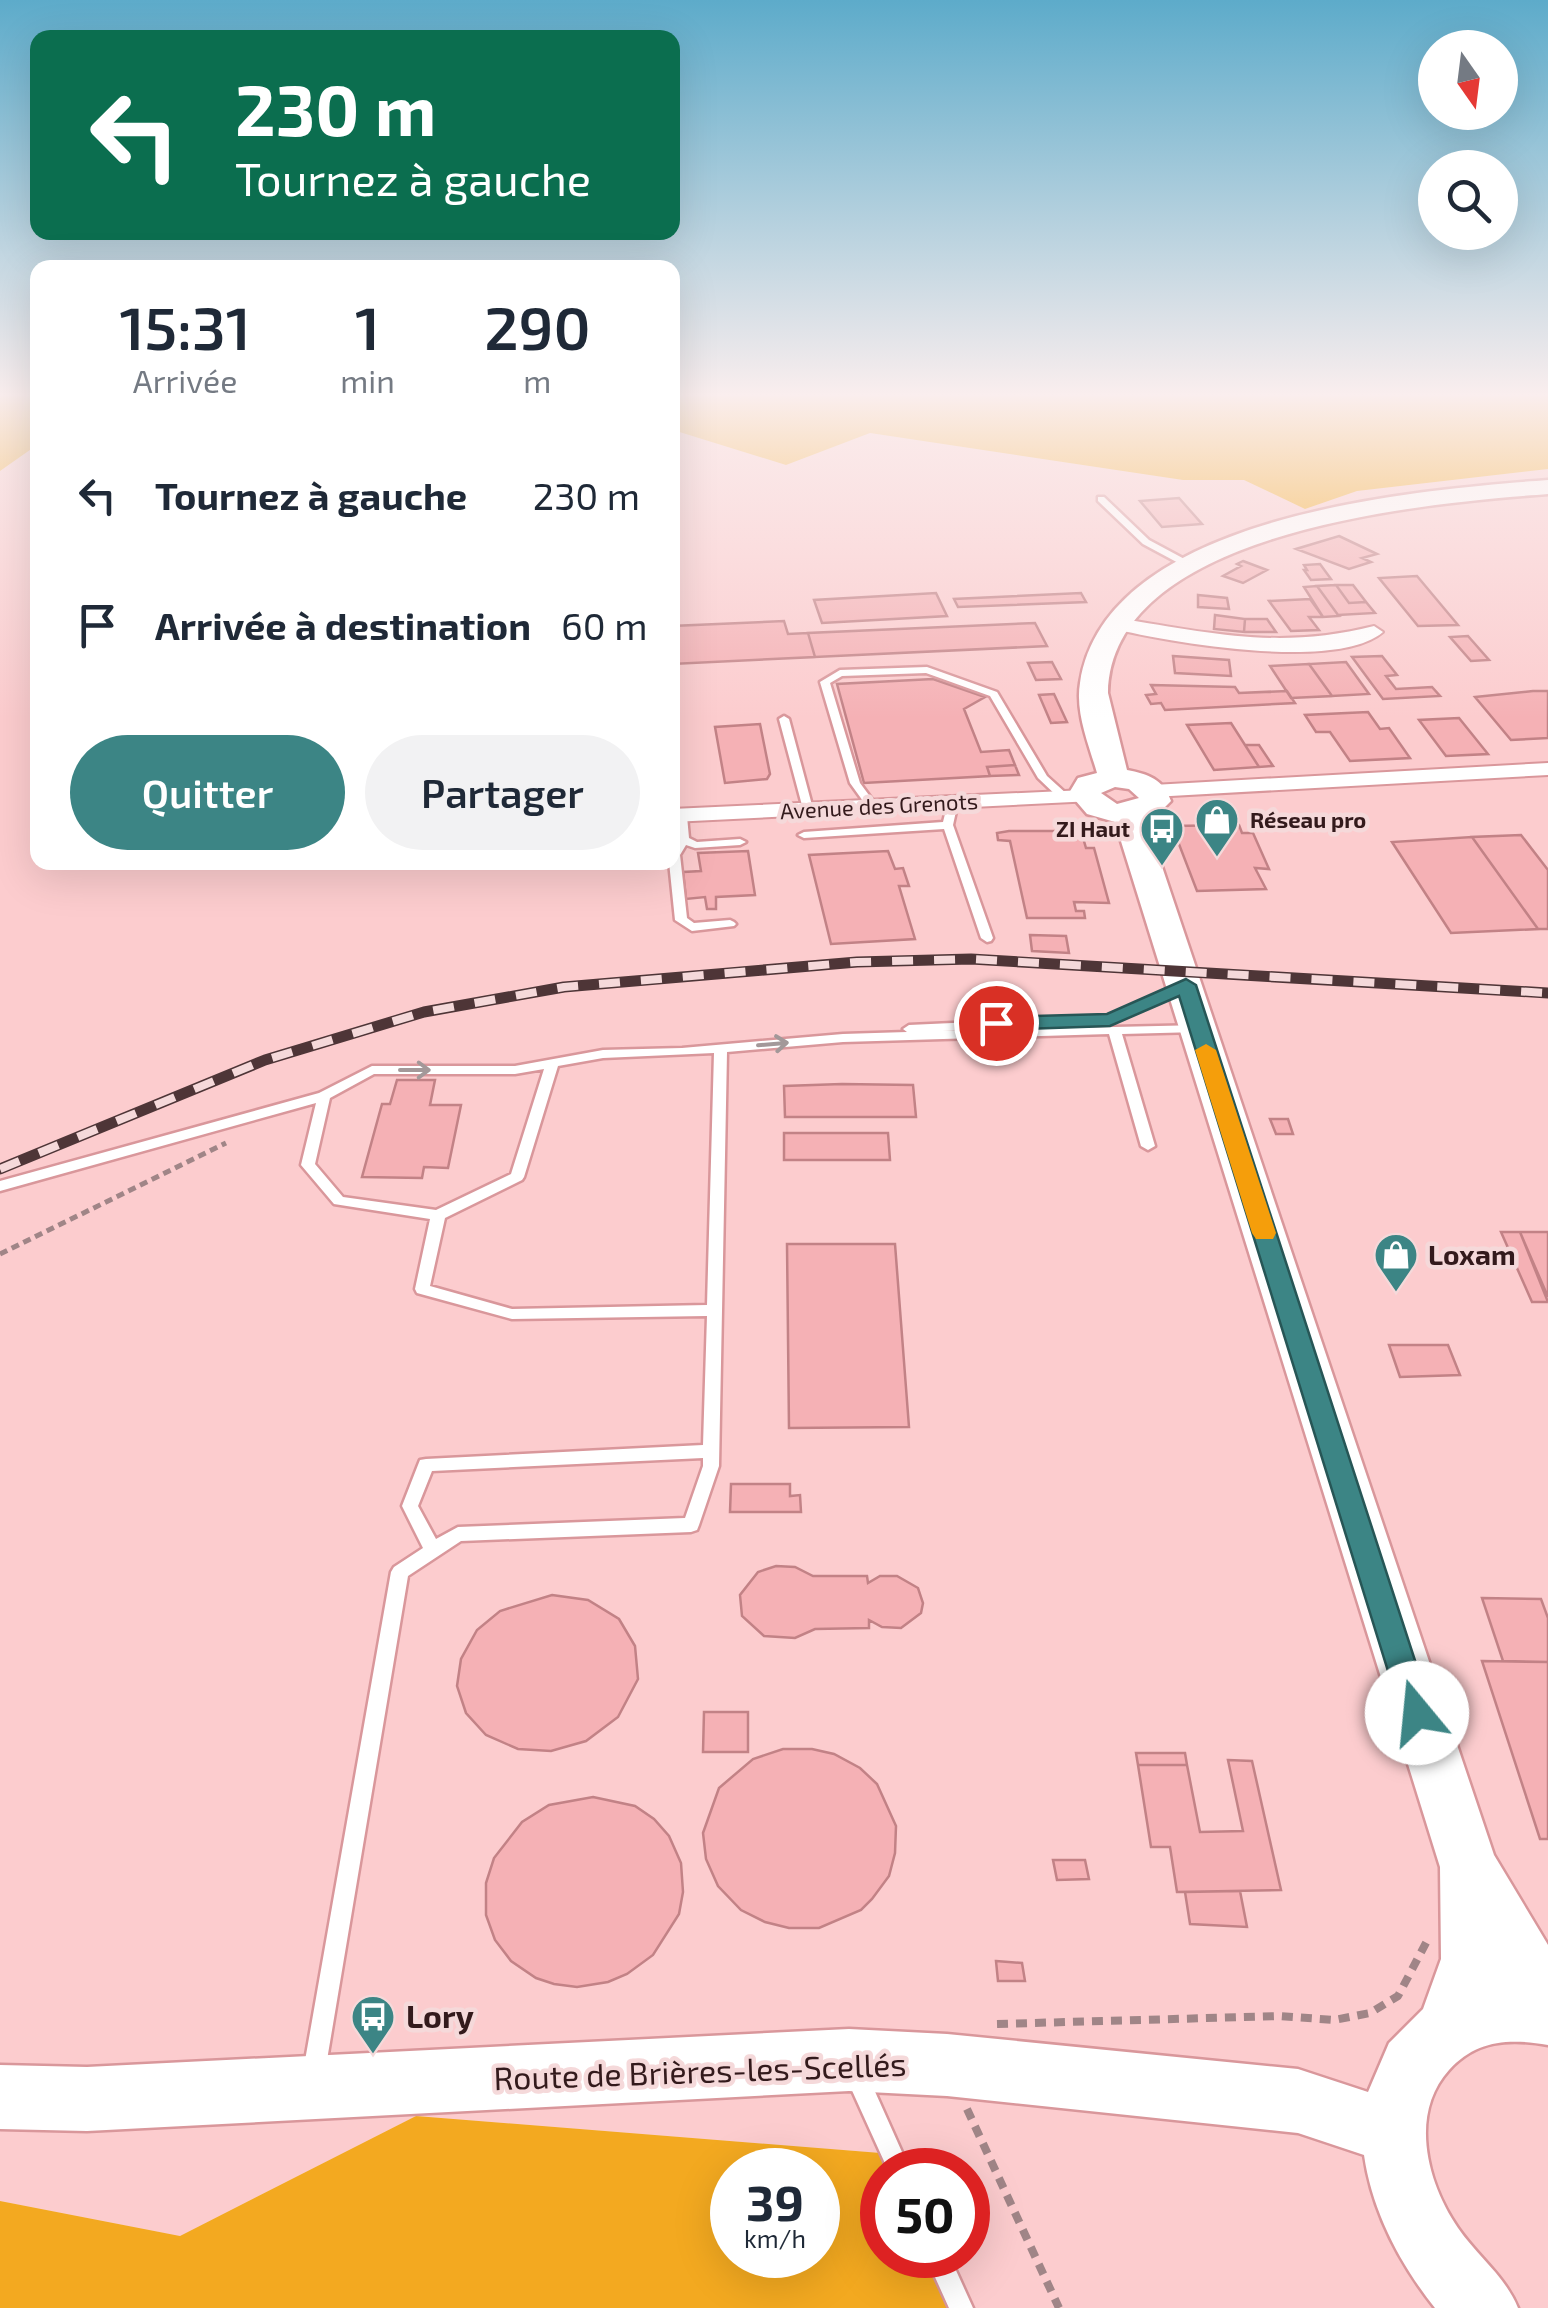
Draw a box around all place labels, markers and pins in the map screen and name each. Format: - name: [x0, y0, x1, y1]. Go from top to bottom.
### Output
- shop icon: Réseau pro: [1194, 797, 1240, 858]
- bus stop icon: ZI Haut: [1139, 806, 1185, 867]
- place label: Réseau pro: [1250, 806, 1366, 832]
- place label: ZI Haut: [1056, 815, 1130, 841]
- pin: [954, 981, 1039, 1066]
- shop icon: Loxam: [1373, 1232, 1419, 1293]
- place label: Loxam: [1428, 1237, 1516, 1271]
- bus stop icon: Lory: [350, 1994, 396, 2055]
- place label: Lory: [406, 1996, 474, 2035]

